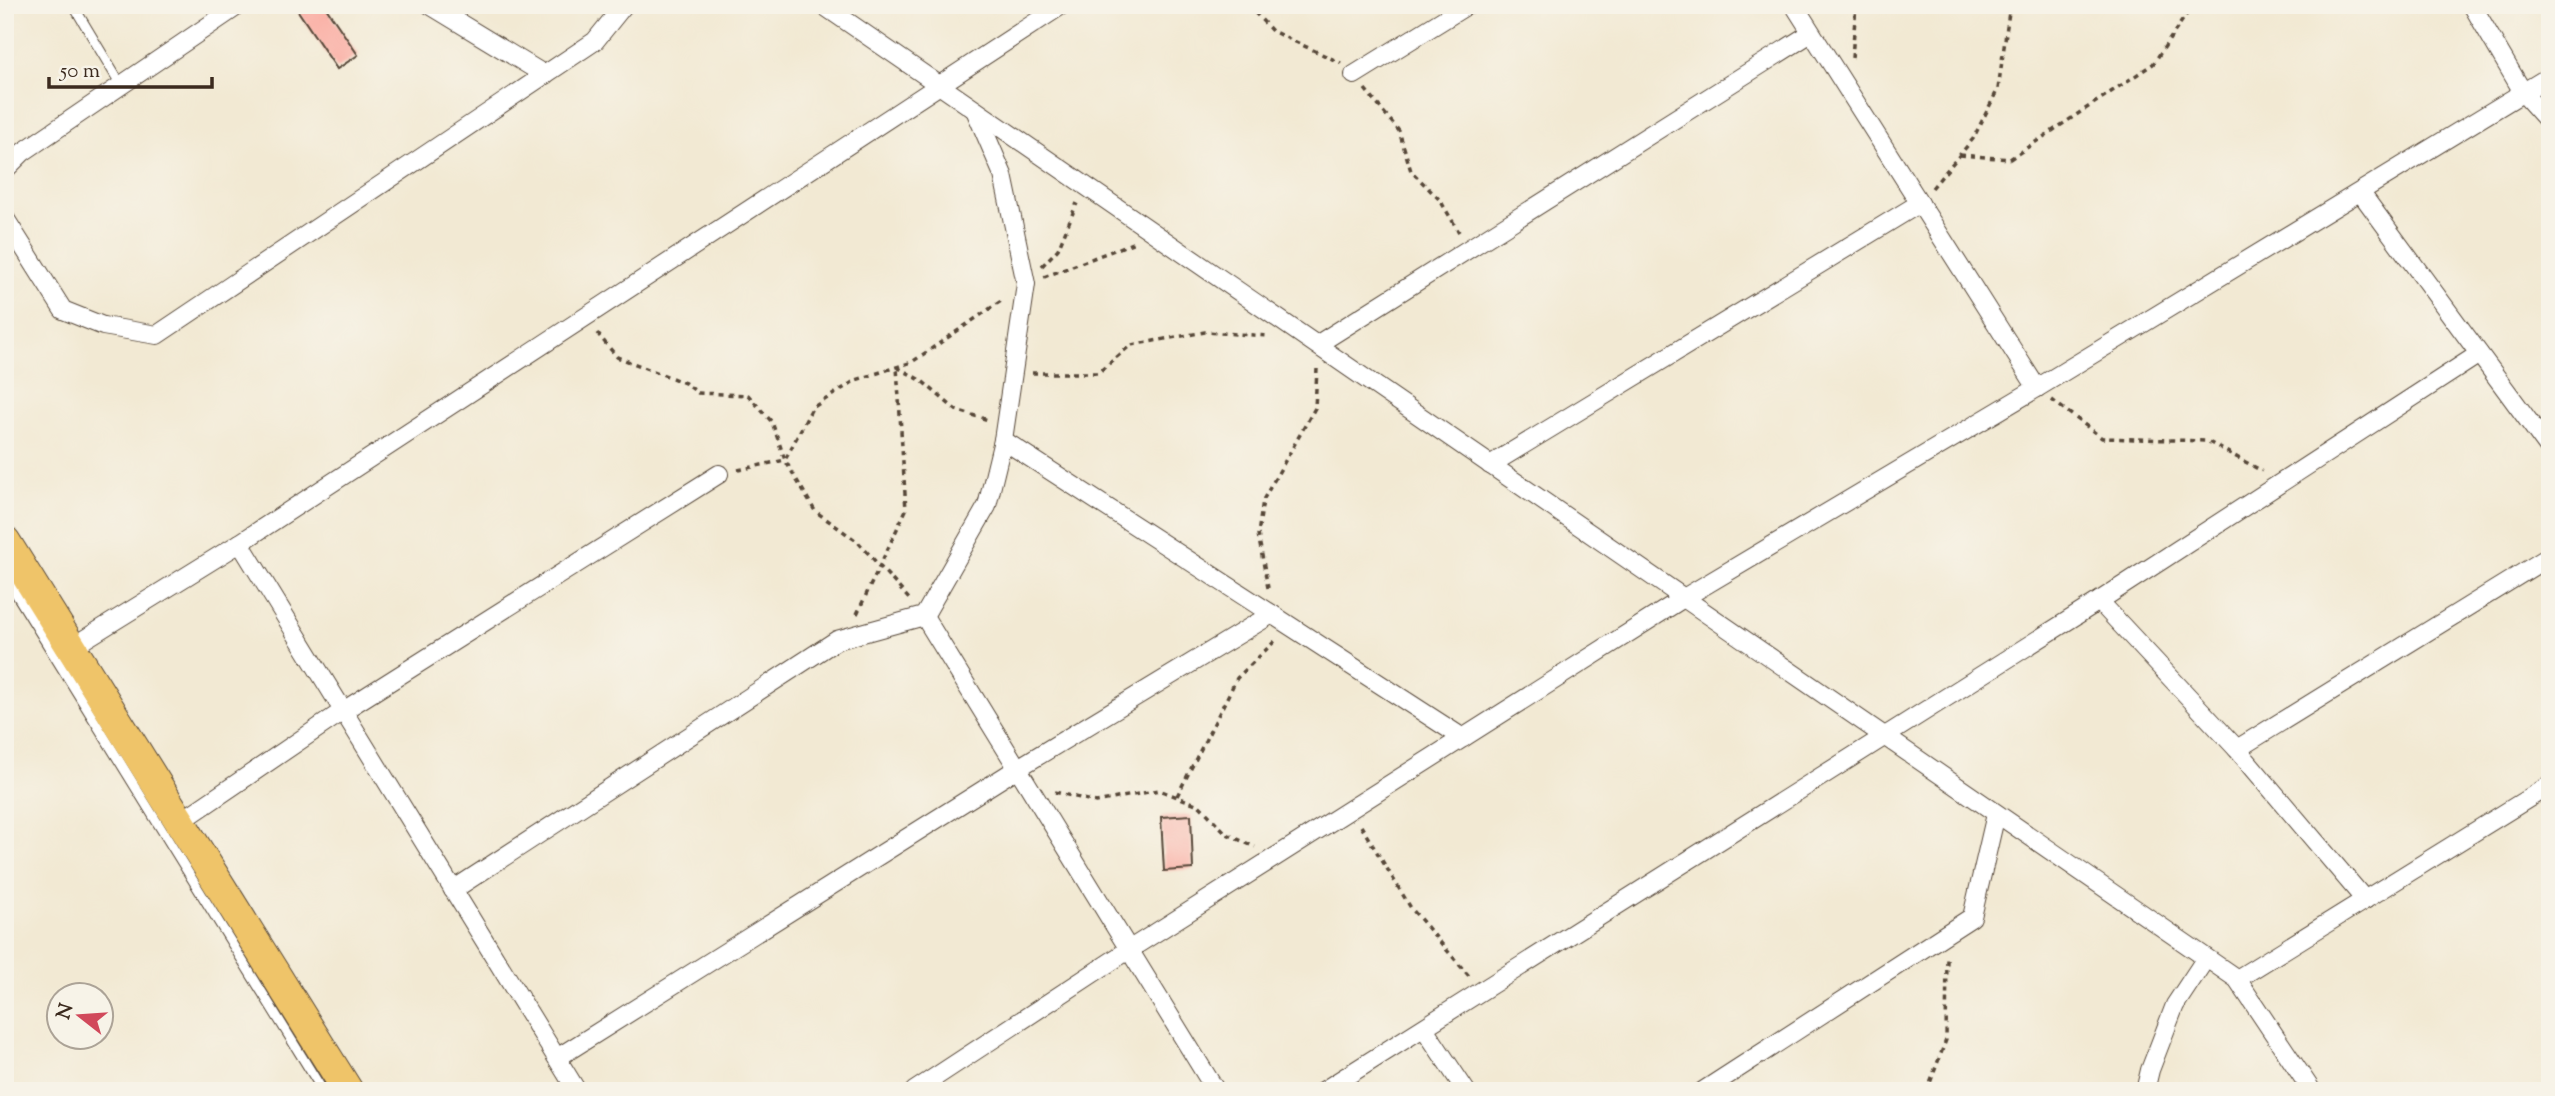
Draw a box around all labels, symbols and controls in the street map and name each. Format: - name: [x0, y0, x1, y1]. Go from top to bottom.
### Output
- scale bar: [49, 46, 212, 90]
- text: 50 m: [59, 57, 100, 87]
- north arrow: [46, 981, 116, 1050]
- text: N: [51, 1001, 81, 1023]

